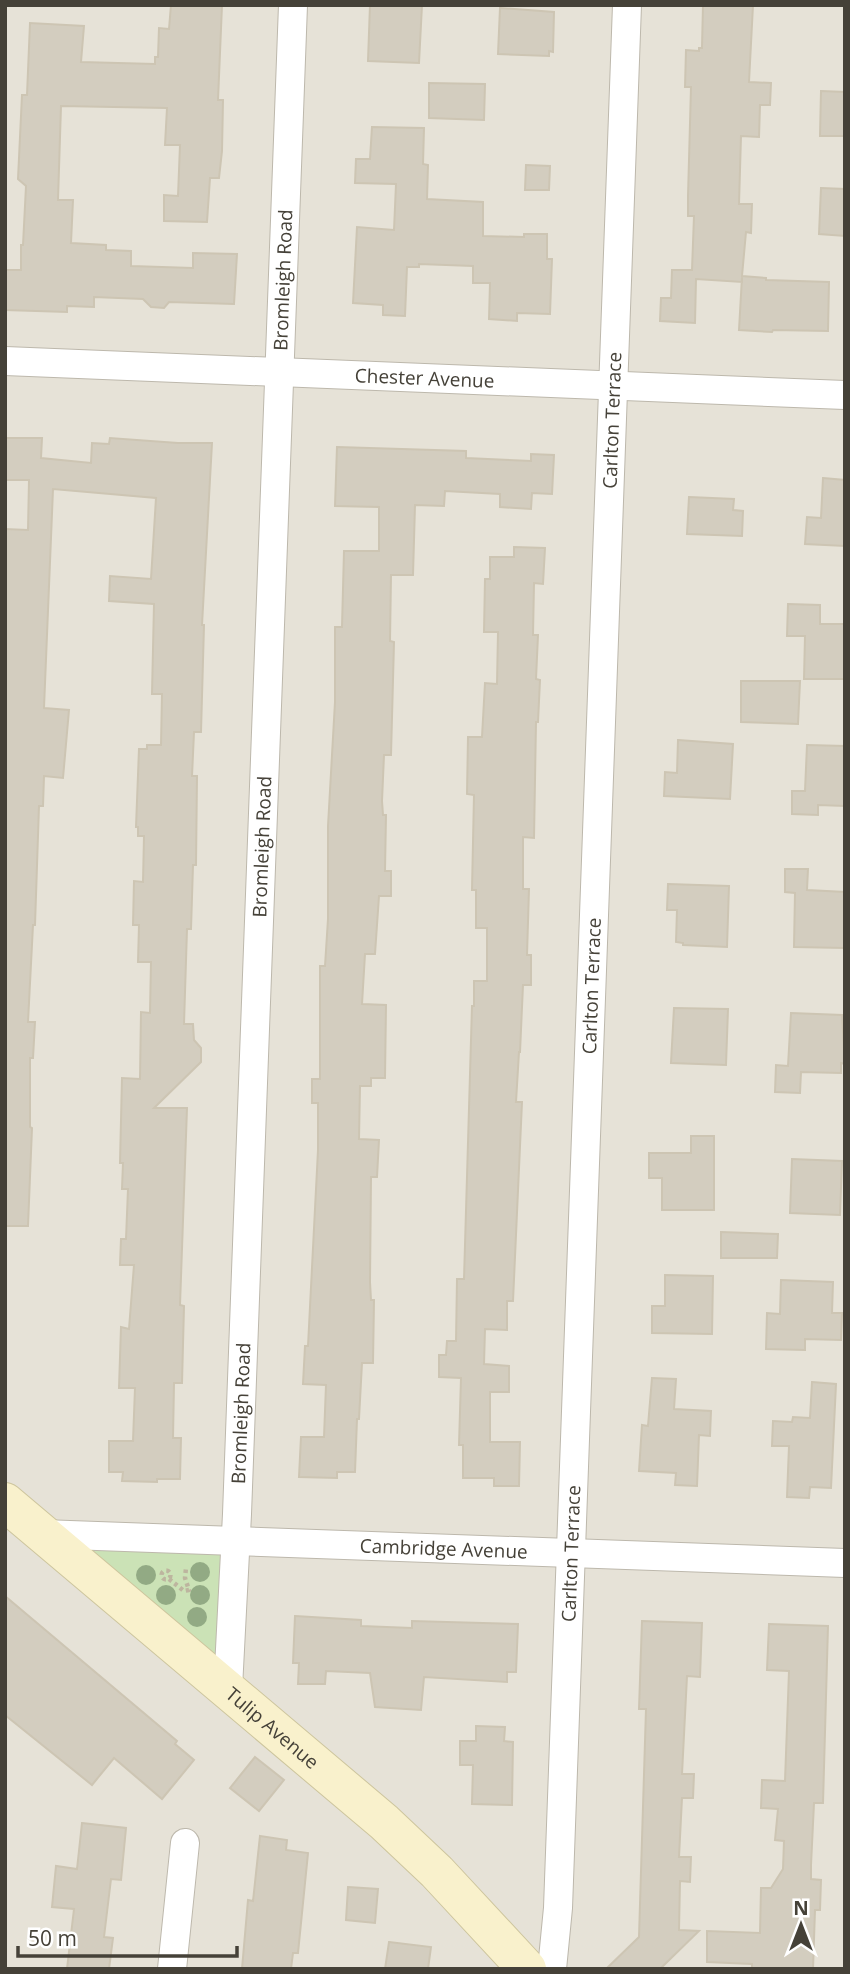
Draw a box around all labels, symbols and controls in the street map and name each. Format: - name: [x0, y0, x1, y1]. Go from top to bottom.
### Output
- street label: Bromleigh Road: [267, 209, 298, 351]
- street label: Carlton Terrace: [596, 351, 627, 489]
- street label: Chester Avenue: [354, 362, 495, 394]
- street label: Bromleigh Road: [246, 775, 277, 918]
- street label: Carlton Terrace: [576, 917, 607, 1055]
- street label: Bromleigh Road: [225, 1342, 256, 1485]
- street label: Carlton Terrace: [555, 1485, 586, 1622]
- street label: Cambridge Avenue: [359, 1532, 528, 1565]
- street label: Tulip Avenue: [220, 1681, 325, 1775]
- north arrow: [766, 1890, 836, 1960]
- text: N: [793, 1895, 809, 1921]
- scale bar: [18, 1914, 236, 1958]
- text: 50 m: [28, 1924, 77, 1952]

